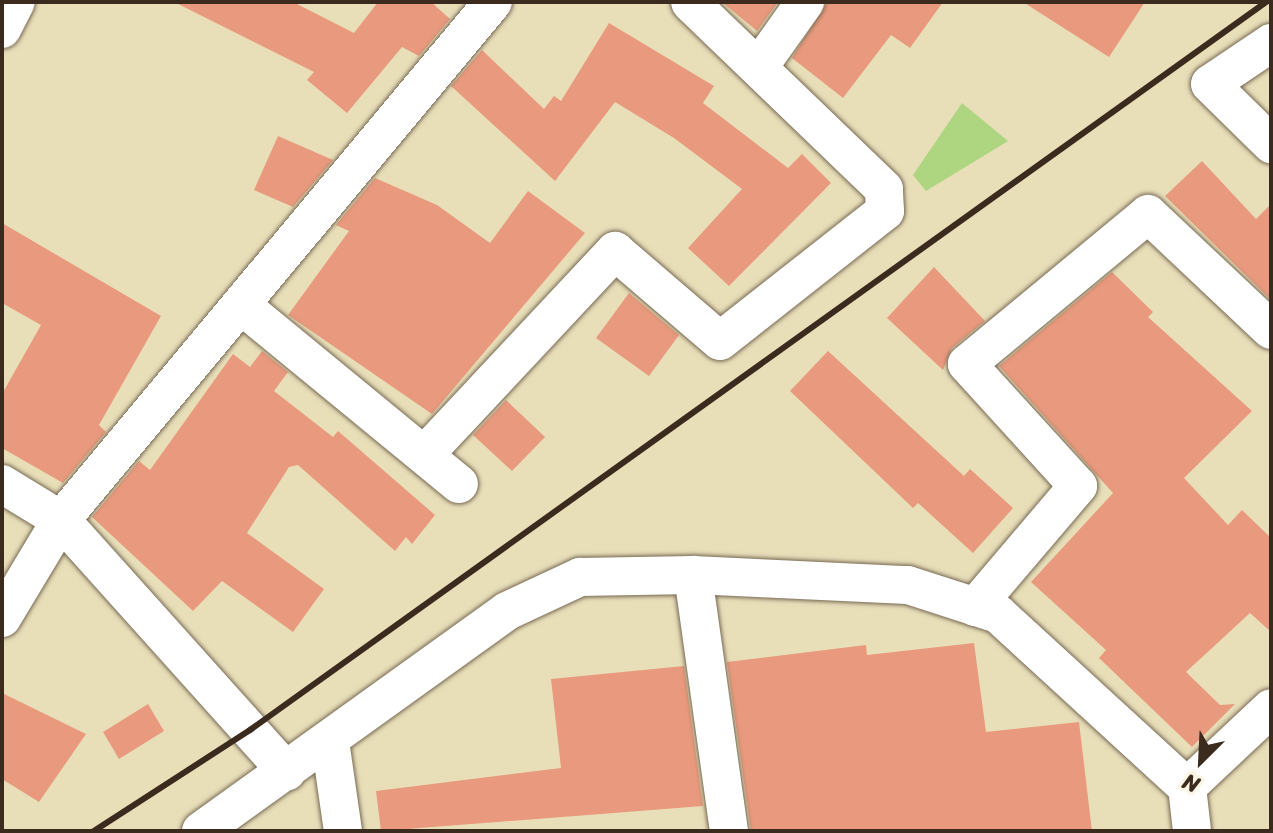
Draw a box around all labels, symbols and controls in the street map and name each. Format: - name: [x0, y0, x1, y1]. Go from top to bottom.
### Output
- north arrow: [1161, 721, 1241, 801]
- text: N: [1176, 762, 1206, 804]

